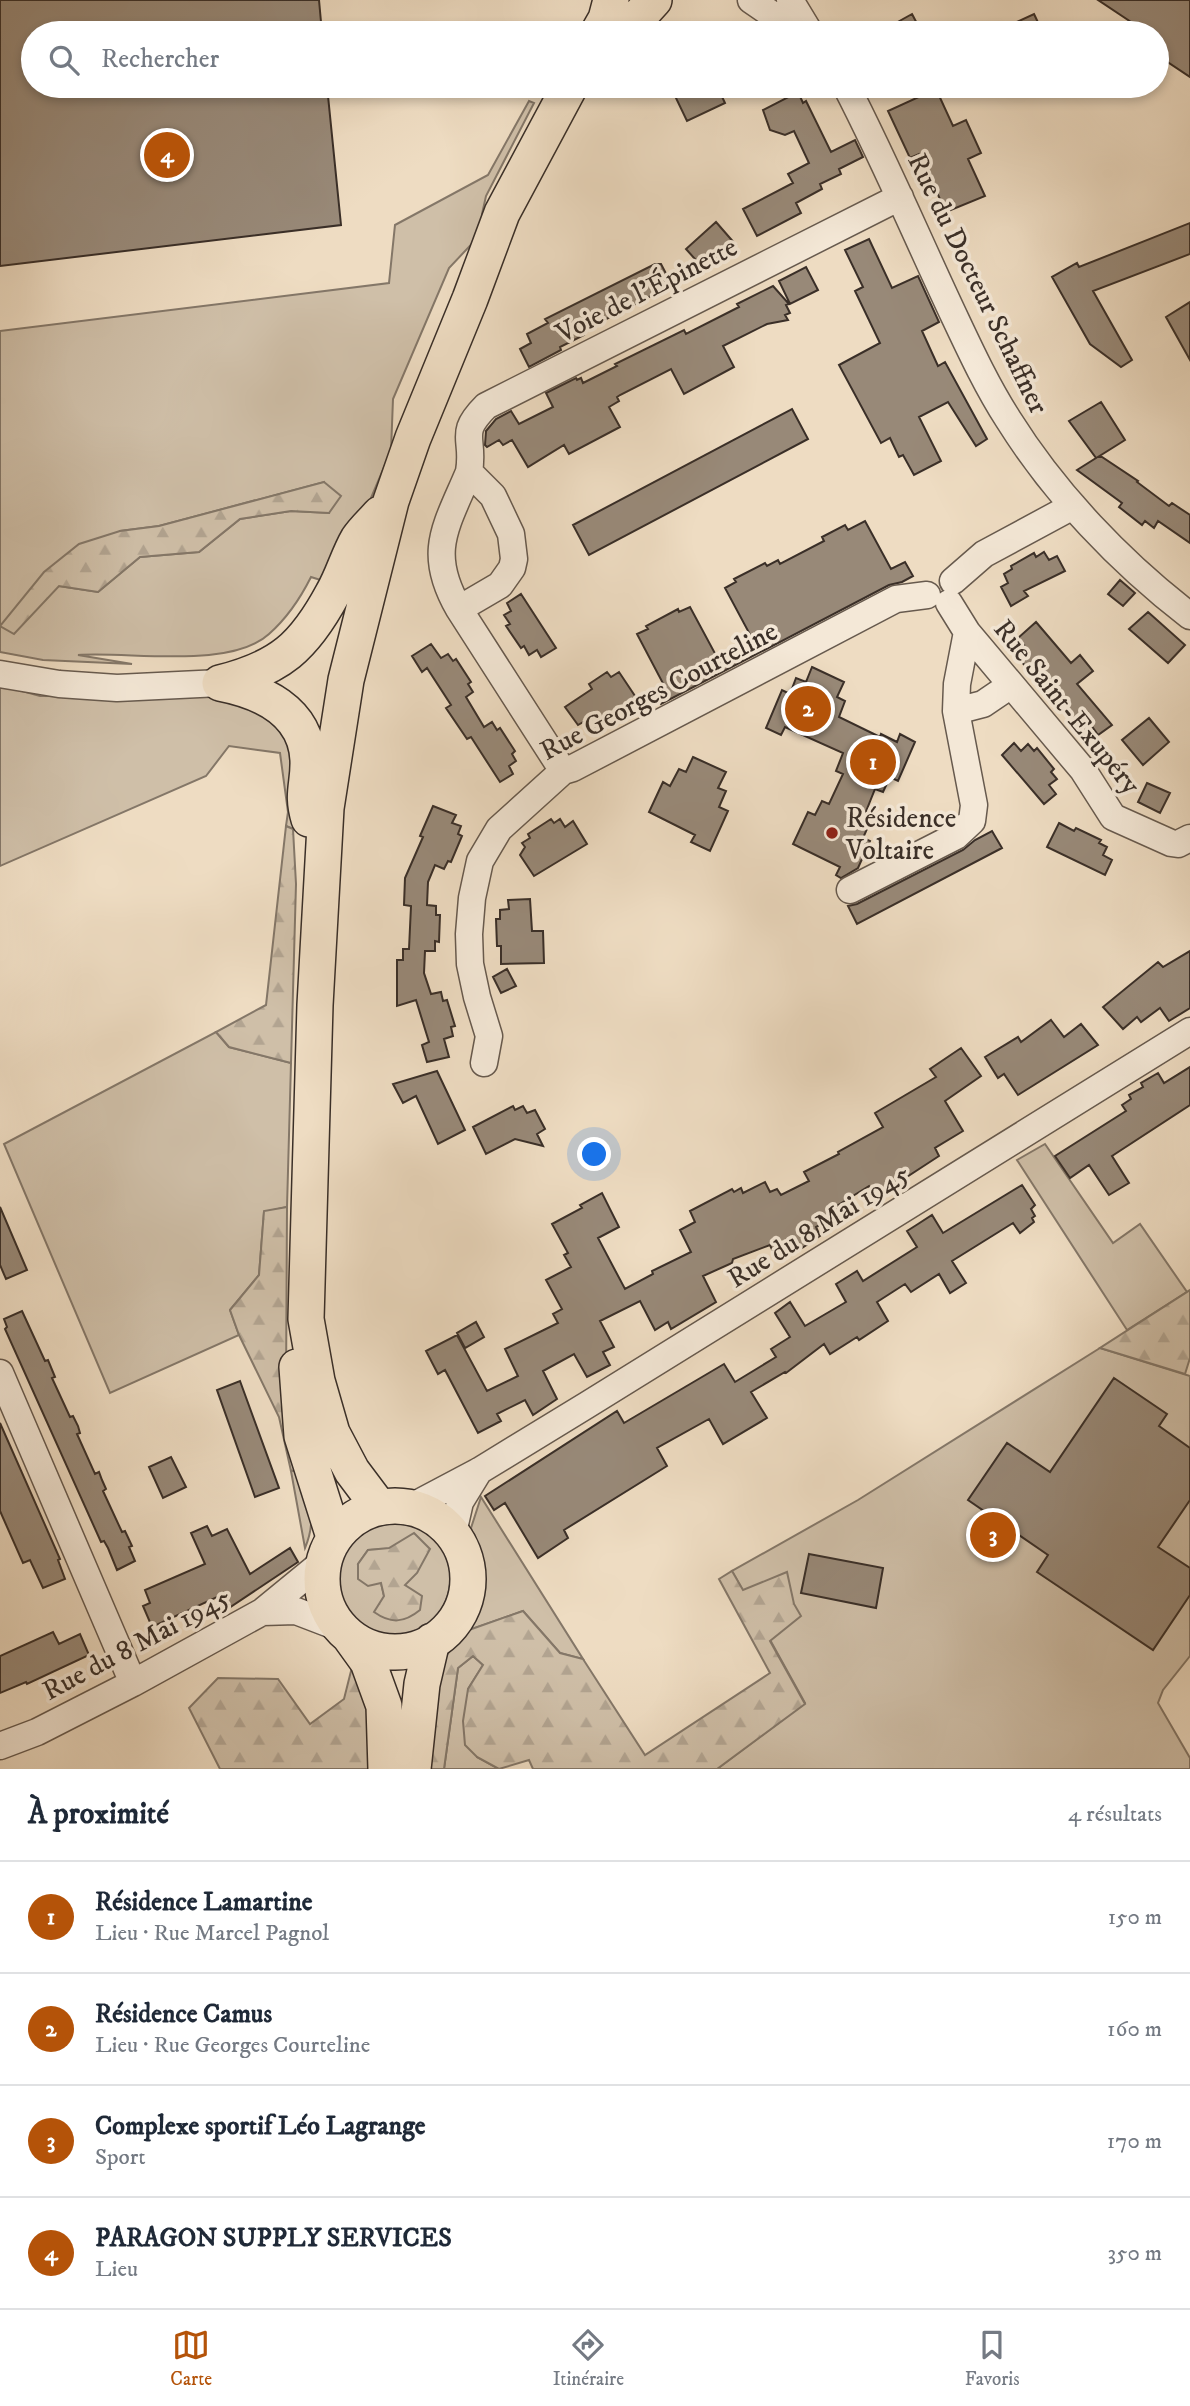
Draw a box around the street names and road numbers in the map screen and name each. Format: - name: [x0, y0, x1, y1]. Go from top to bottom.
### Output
- street label: Rue du Docteur Schaffner: [899, 148, 1056, 420]
- street label: Voie de l'Épinette: [549, 230, 743, 351]
- street label: Rue Saint-Exupéry: [986, 612, 1148, 802]
- street label: Rue Georges Courteline: [534, 614, 783, 769]
- street label: Rue du 8 Mai 1945: [721, 1156, 916, 1296]
- street label: Rue du 8 Mai 1945: [37, 1580, 237, 1709]

